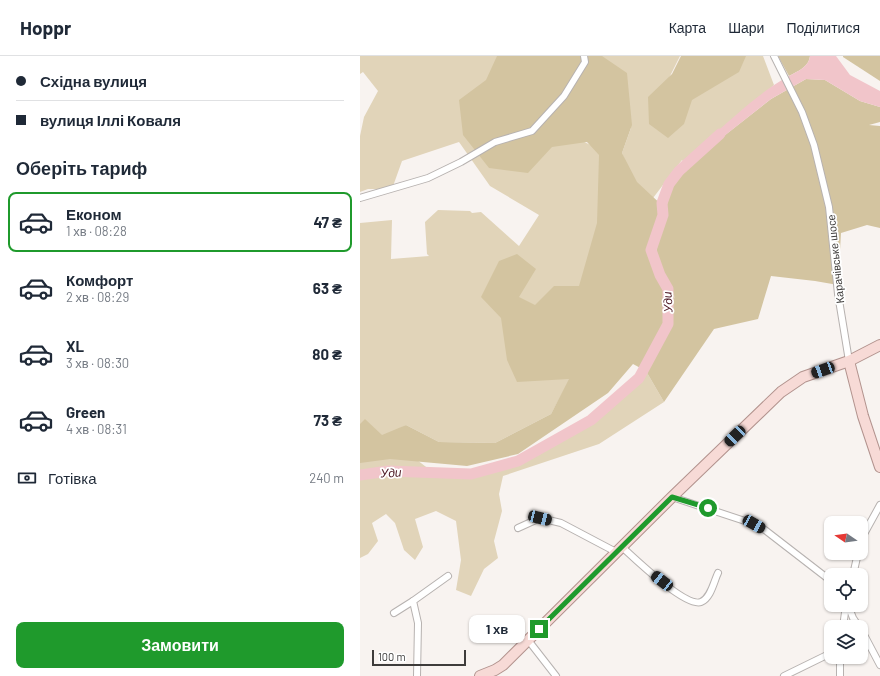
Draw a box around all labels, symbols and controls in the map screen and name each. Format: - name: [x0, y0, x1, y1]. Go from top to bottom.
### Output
- text: Hoppr: [20, 16, 71, 39]
- text: Карта: [669, 19, 706, 36]
- text: Шари: [728, 19, 764, 36]
- text: Поділитися: [786, 19, 860, 36]
- text: Східна вулиця: [40, 72, 147, 90]
- text: вулиця Іллі Коваля: [40, 111, 181, 129]
- text: Оберіть тариф: [16, 157, 147, 179]
- icon: car: [18, 204, 54, 240]
- text: Економ: [66, 205, 122, 223]
- text: 47 ₴: [314, 213, 342, 231]
- street label: Карачівське шосе: [824, 214, 846, 304]
- text: 1 хв · 08:28: [66, 223, 127, 239]
- icon: car: [18, 270, 54, 306]
- text: Комфорт: [66, 271, 133, 289]
- text: 63 ₴: [313, 279, 342, 297]
- text: 2 хв · 08:29: [66, 289, 129, 305]
- water label: Уди: [659, 291, 675, 314]
- icon: car: [18, 336, 54, 372]
- text: XL: [66, 337, 84, 355]
- text: 80 ₴: [312, 345, 342, 363]
- text: 3 хв · 08:30: [66, 355, 129, 371]
- car: [810, 360, 836, 380]
- icon: car: [18, 402, 54, 438]
- text: Green: [66, 403, 105, 421]
- text: 73 ₴: [313, 411, 342, 429]
- text: 4 хв · 08:31: [66, 421, 127, 437]
- car: [722, 423, 748, 449]
- water label: Уди: [379, 464, 402, 480]
- icon: cash: [16, 467, 38, 489]
- text: Готівка: [48, 469, 97, 487]
- text: 240 m: [309, 470, 344, 486]
- route start: [699, 499, 717, 517]
- car: [527, 509, 553, 527]
- car: [741, 513, 767, 535]
- north arrow: [824, 516, 868, 560]
- map controls: [824, 516, 868, 664]
- button: locate: [824, 568, 868, 612]
- car: [649, 569, 675, 593]
- callout: 1 хв: [469, 615, 525, 643]
- route end: [530, 620, 548, 638]
- button: layers: [824, 620, 868, 664]
- text: 1 хв: [486, 621, 508, 637]
- button: Замовити: [16, 622, 344, 668]
- scale bar: [372, 648, 466, 667]
- text: 100 m: [378, 650, 406, 663]

